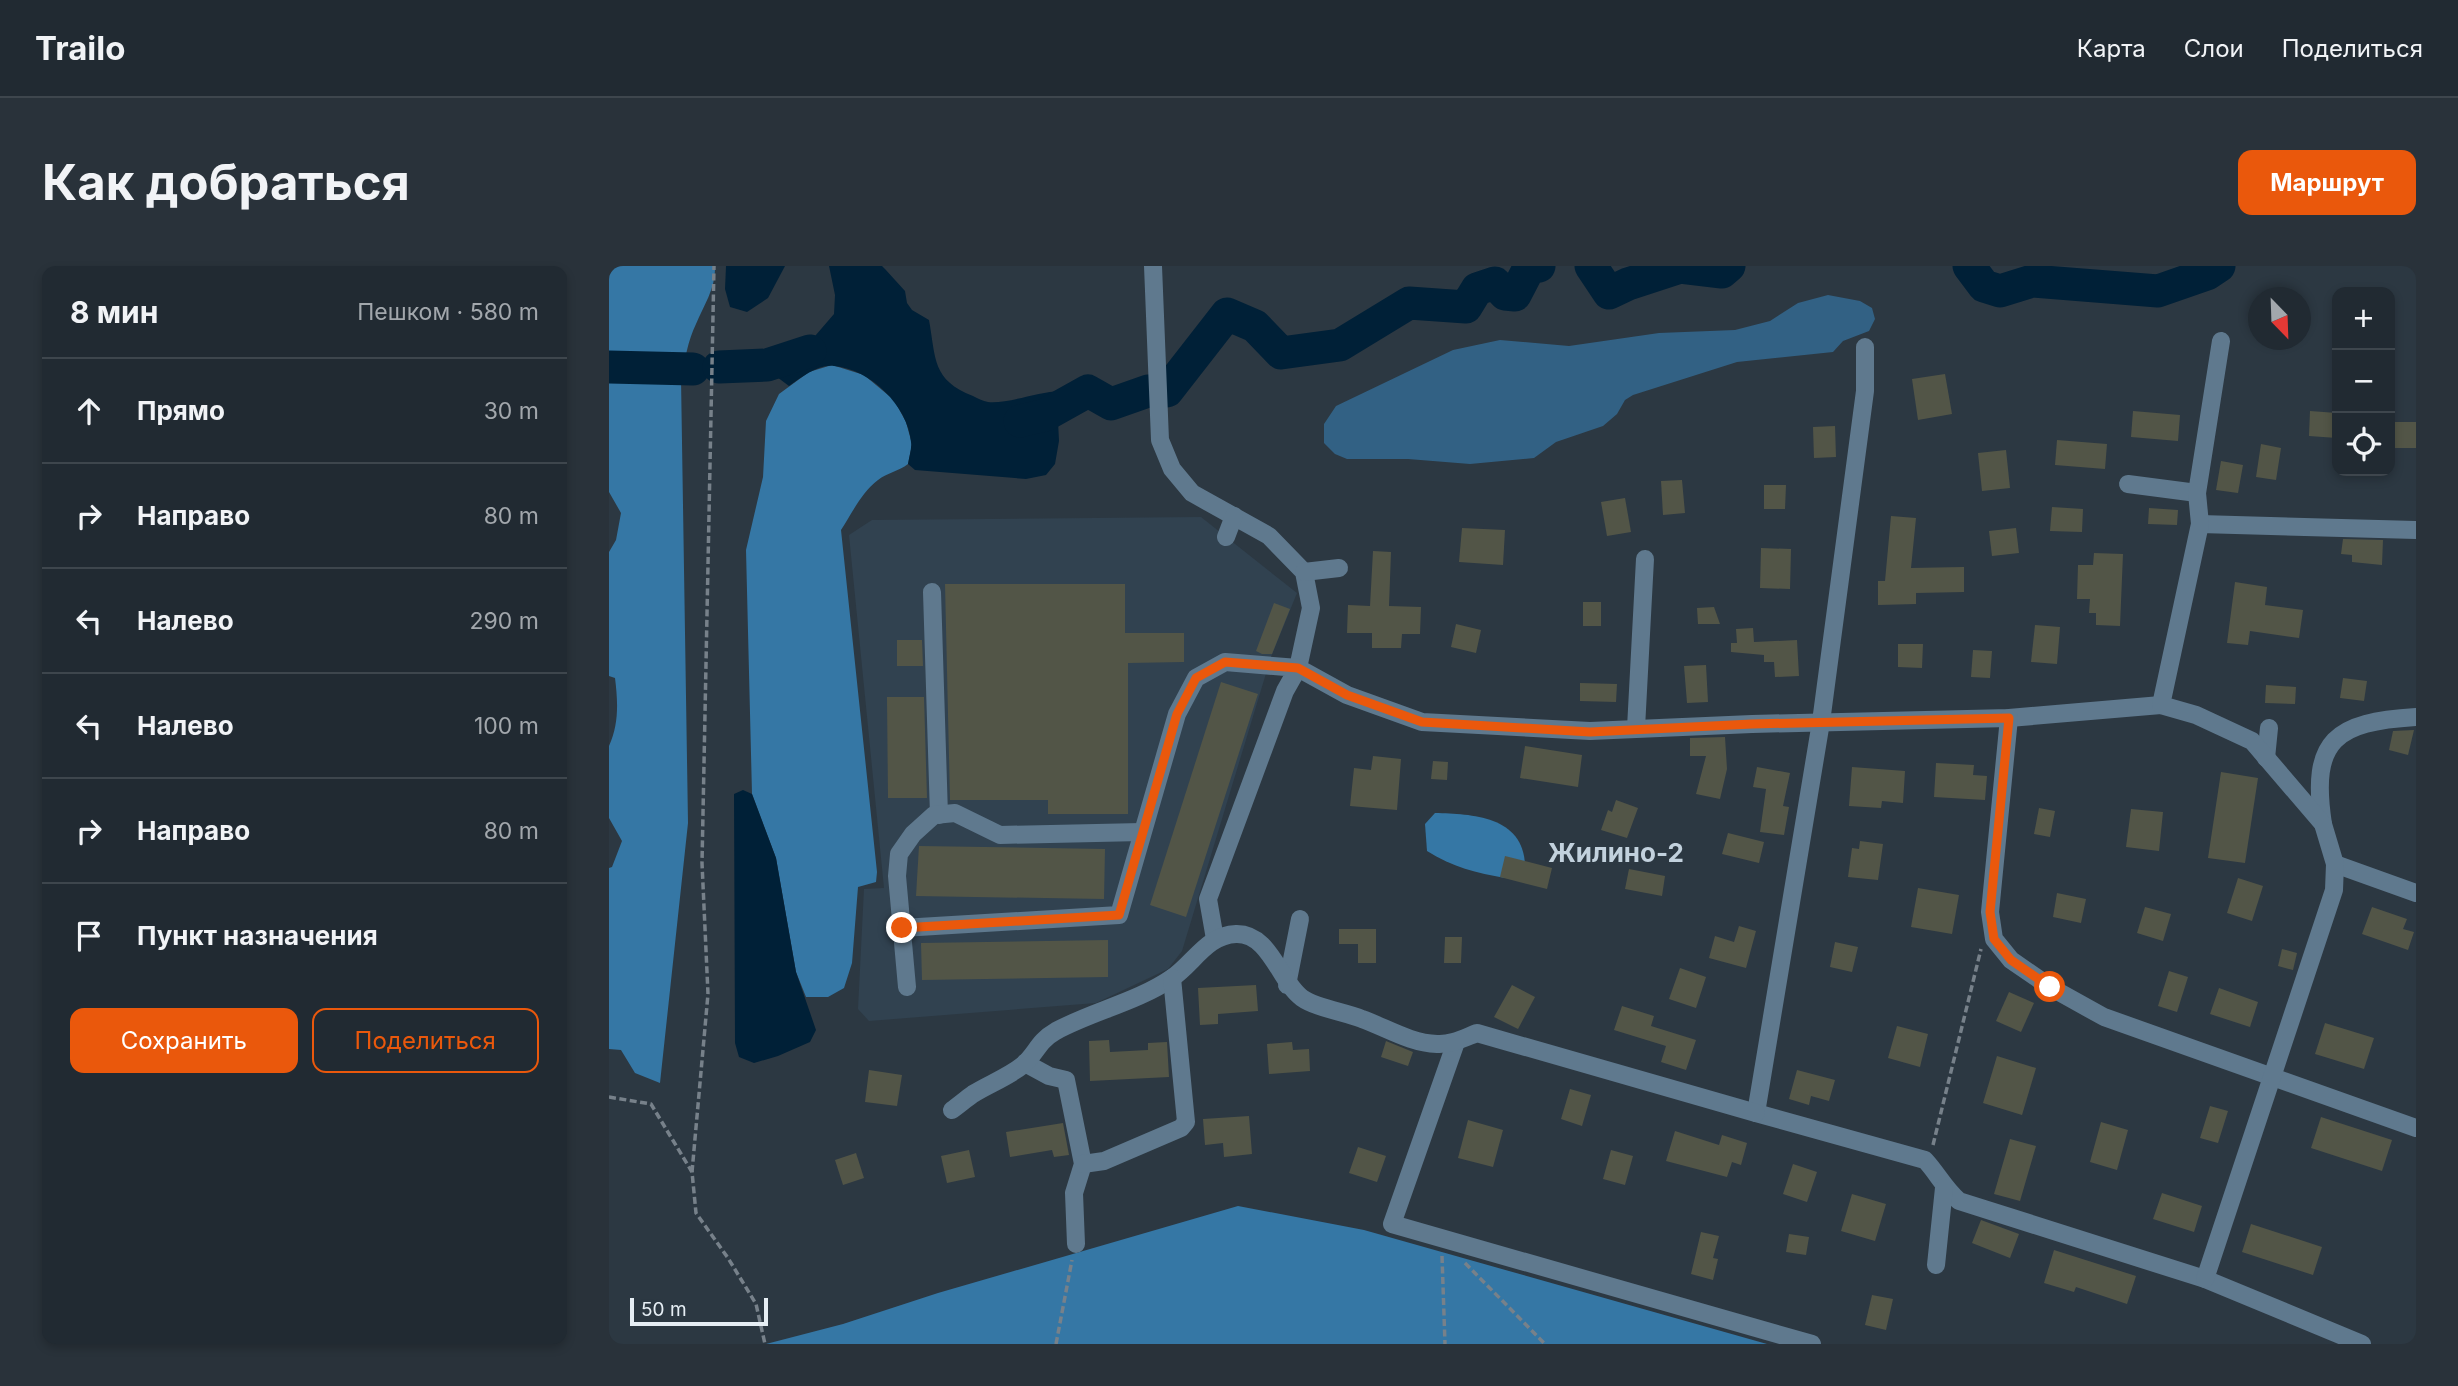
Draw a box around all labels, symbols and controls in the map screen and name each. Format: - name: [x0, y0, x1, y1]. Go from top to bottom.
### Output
- text: Trailo: [35, 28, 125, 68]
- text: Карта: [2077, 34, 2146, 63]
- text: Слои: [2184, 34, 2244, 63]
- text: Поделиться: [2282, 34, 2423, 63]
- button: Маршрут: [2238, 150, 2416, 215]
- text: Как добраться: [42, 153, 410, 212]
- north arrow: [2248, 287, 2311, 350]
- map controls: [2332, 287, 2395, 476]
- button: +: [2332, 287, 2395, 350]
- text: 8 мин: [70, 294, 158, 330]
- text: Пешком · 580 m: [357, 298, 539, 326]
- button: −: [2332, 350, 2395, 413]
- icon: ahead: [70, 392, 108, 430]
- text: Прямо: [137, 395, 225, 426]
- text: 30 m: [484, 397, 539, 425]
- button: locate: [2332, 413, 2395, 476]
- icon: right: [70, 497, 108, 535]
- text: Направо: [137, 500, 250, 531]
- text: 80 m: [484, 502, 539, 530]
- icon: left: [70, 602, 108, 640]
- text: Налево: [137, 605, 234, 636]
- text: 290 m: [470, 607, 539, 635]
- icon: left: [70, 707, 108, 745]
- text: Налево: [137, 710, 234, 741]
- text: 100 m: [474, 712, 539, 740]
- icon: right: [70, 812, 108, 850]
- text: Направо: [137, 815, 250, 846]
- text: 80 m: [484, 817, 539, 845]
- district label: Жилино-2: [1548, 837, 1684, 868]
- route end: [886, 912, 917, 943]
- icon: arrive: [70, 917, 108, 955]
- text: Пункт назначения: [137, 920, 378, 951]
- route start: [2034, 971, 2065, 1002]
- button: Сохранить: [70, 1008, 298, 1073]
- button: Поделиться: [312, 1008, 539, 1073]
- scale bar: [630, 1295, 768, 1327]
- text: 50 m: [641, 1298, 687, 1321]

